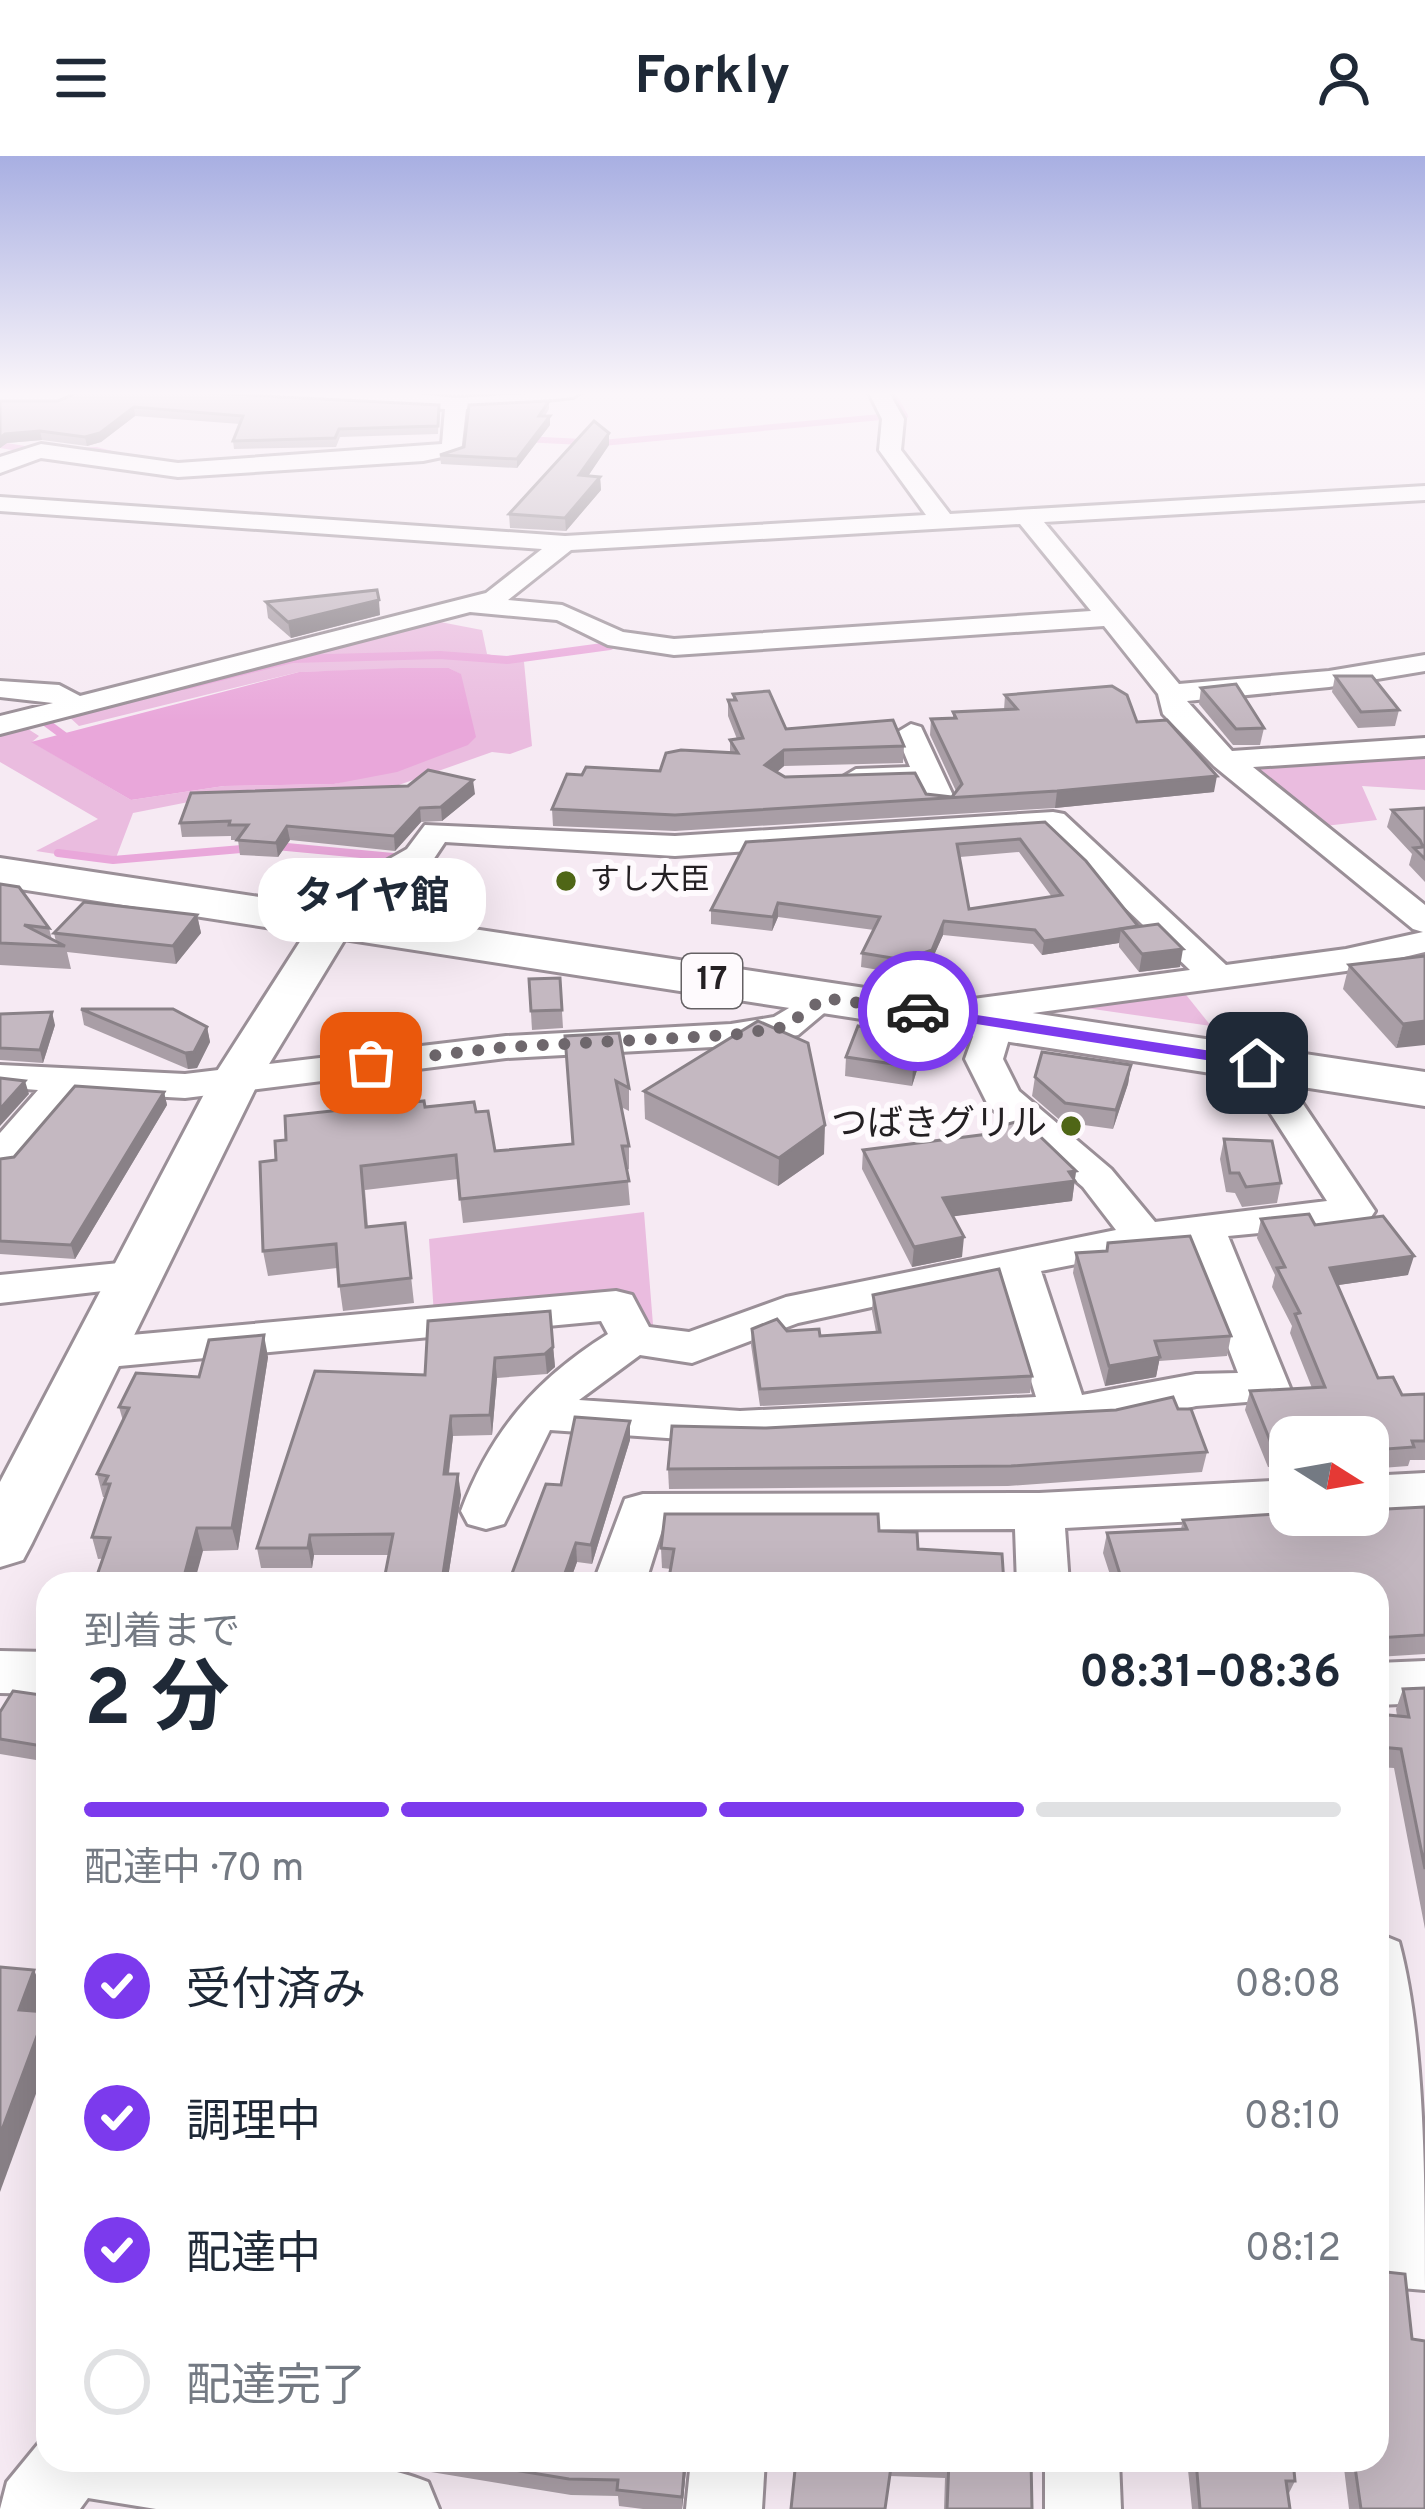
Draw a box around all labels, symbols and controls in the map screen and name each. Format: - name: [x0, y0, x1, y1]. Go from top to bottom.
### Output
- text: Forkly: [635, 44, 790, 113]
- icon: menu: [48, 45, 114, 111]
- icon: person: [1311, 45, 1377, 111]
- callout: タイヤ館: [257, 859, 485, 943]
- place label: すし大臣: [590, 863, 710, 900]
- marker: すし大臣: [553, 868, 579, 894]
- text: タイヤ館: [295, 875, 449, 924]
- courier: [858, 951, 978, 1071]
- road number: 17: [682, 954, 742, 1008]
- icon: car: [885, 978, 951, 1044]
- pin: [320, 1012, 422, 1114]
- pin: [1206, 1012, 1308, 1114]
- icon: bag: [338, 1030, 404, 1096]
- icon: home: [1224, 1030, 1290, 1096]
- place label: つばきグリル: [831, 1103, 1047, 1149]
- marker: つばきグリル: [1058, 1113, 1084, 1139]
- north arrow: [1269, 1416, 1389, 1536]
- map controls: [1269, 1416, 1389, 1536]
- text: 到着まで: [84, 1610, 240, 1659]
- text: 08:31–08:36: [1079, 1646, 1341, 1703]
- text: 2 分: [84, 1654, 229, 1753]
- text: 配達中 · 70 m: [84, 1846, 304, 1895]
- icon: check: [84, 1953, 150, 2019]
- text: 08:08: [1234, 1962, 1341, 2011]
- text: 受付済み: [186, 1964, 366, 2021]
- icon: check: [84, 2085, 150, 2151]
- text: 08:10: [1244, 2094, 1341, 2143]
- text: 調理中: [186, 2096, 321, 2153]
- icon: check: [84, 2217, 150, 2283]
- text: 08:12: [1245, 2226, 1341, 2275]
- text: 配達中: [186, 2228, 321, 2285]
- text: 配達完了: [186, 2360, 366, 2417]

